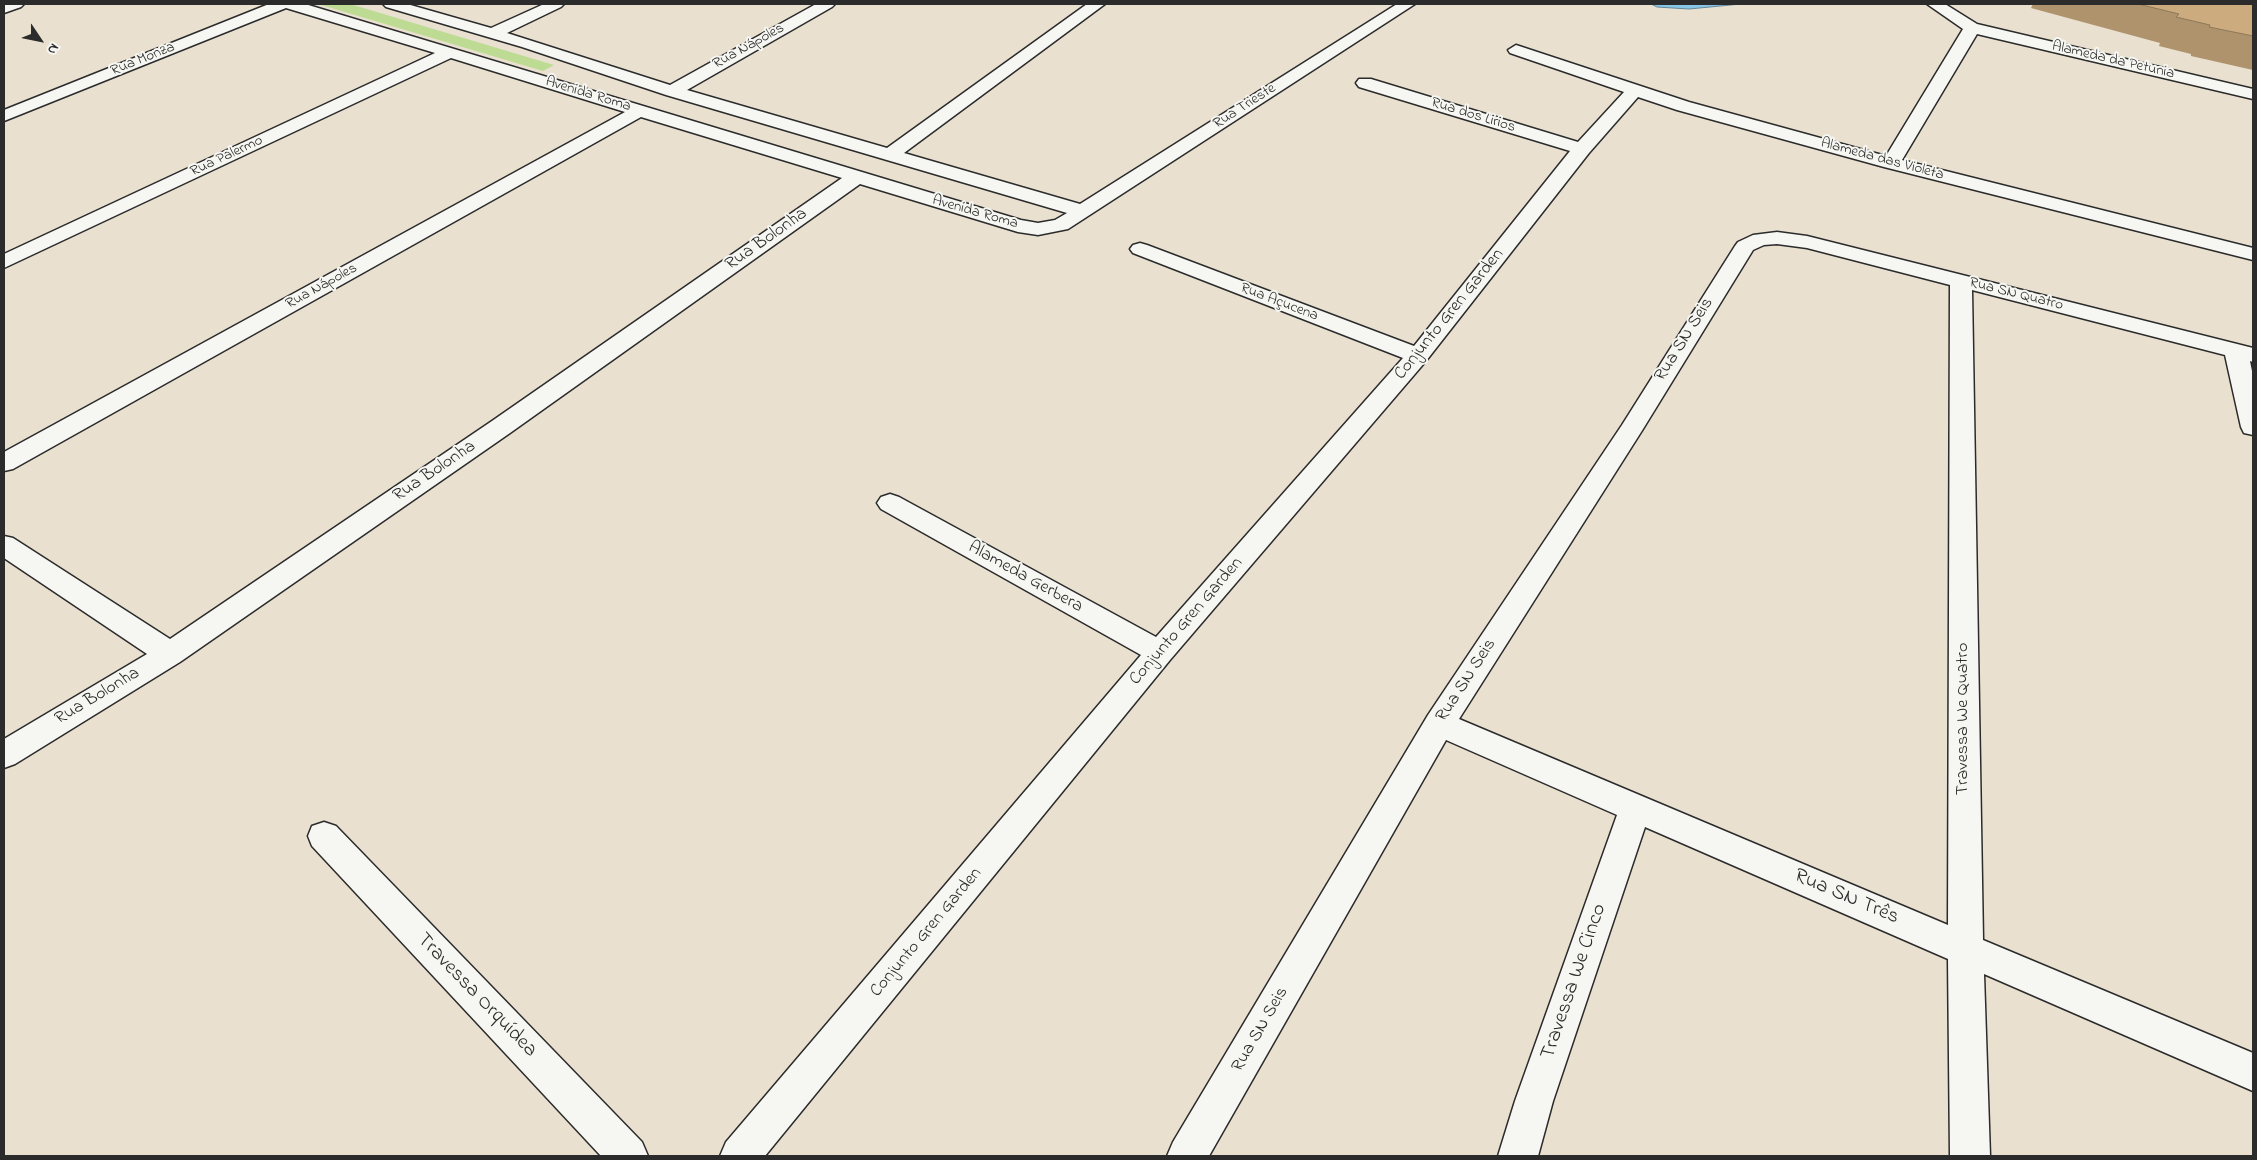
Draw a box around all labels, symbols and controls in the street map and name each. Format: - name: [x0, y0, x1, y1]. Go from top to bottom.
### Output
- north arrow: [15, 15, 65, 65]
- street label: Rua Nápoles: [710, 20, 788, 74]
- street label: Alameda da Petunia: [2050, 38, 2176, 84]
- text: N: [42, 39, 64, 58]
- street label: Rua Monza: [108, 39, 178, 81]
- street label: Avenida Roma: [543, 73, 633, 117]
- street label: Rua Trieste: [1210, 80, 1280, 134]
- street label: Rua dos Lirios: [1429, 95, 1517, 137]
- street label: Rua Palermo: [188, 132, 266, 182]
- street label: Alameda das Violeta: [1819, 135, 1945, 185]
- street label: Avenida Roma: [930, 192, 1020, 234]
- street label: Rua Bolonha: [722, 204, 812, 276]
- street label: Conjunto Gren Garden: [1390, 245, 1510, 385]
- street label: Rua Nápoles: [283, 260, 361, 314]
- street label: Rua SN Quatro: [1967, 275, 2065, 315]
- street label: Rua Açucena: [1238, 280, 1320, 326]
- street label: Rua SN Seis: [1651, 294, 1719, 386]
- street label: Rua Bolonha: [390, 437, 480, 507]
- street label: Alameda Gerbera: [964, 538, 1086, 618]
- street label: Conjunto Gren Garden: [1125, 554, 1249, 690]
- street label: Rua SN Seis: [1432, 635, 1502, 727]
- street label: Travessa We Quatro: [1953, 643, 1975, 795]
- street label: Rua Bolonha: [52, 663, 144, 731]
- street label: Conjunto Gren Garden: [866, 864, 988, 1002]
- street label: Rua SN Três: [1790, 865, 1902, 931]
- street label: Travessa We Cinco: [1537, 901, 1613, 1063]
- street label: Travessa Orquídea: [410, 929, 542, 1063]
- street label: Rua SN Seis: [1228, 984, 1294, 1076]

